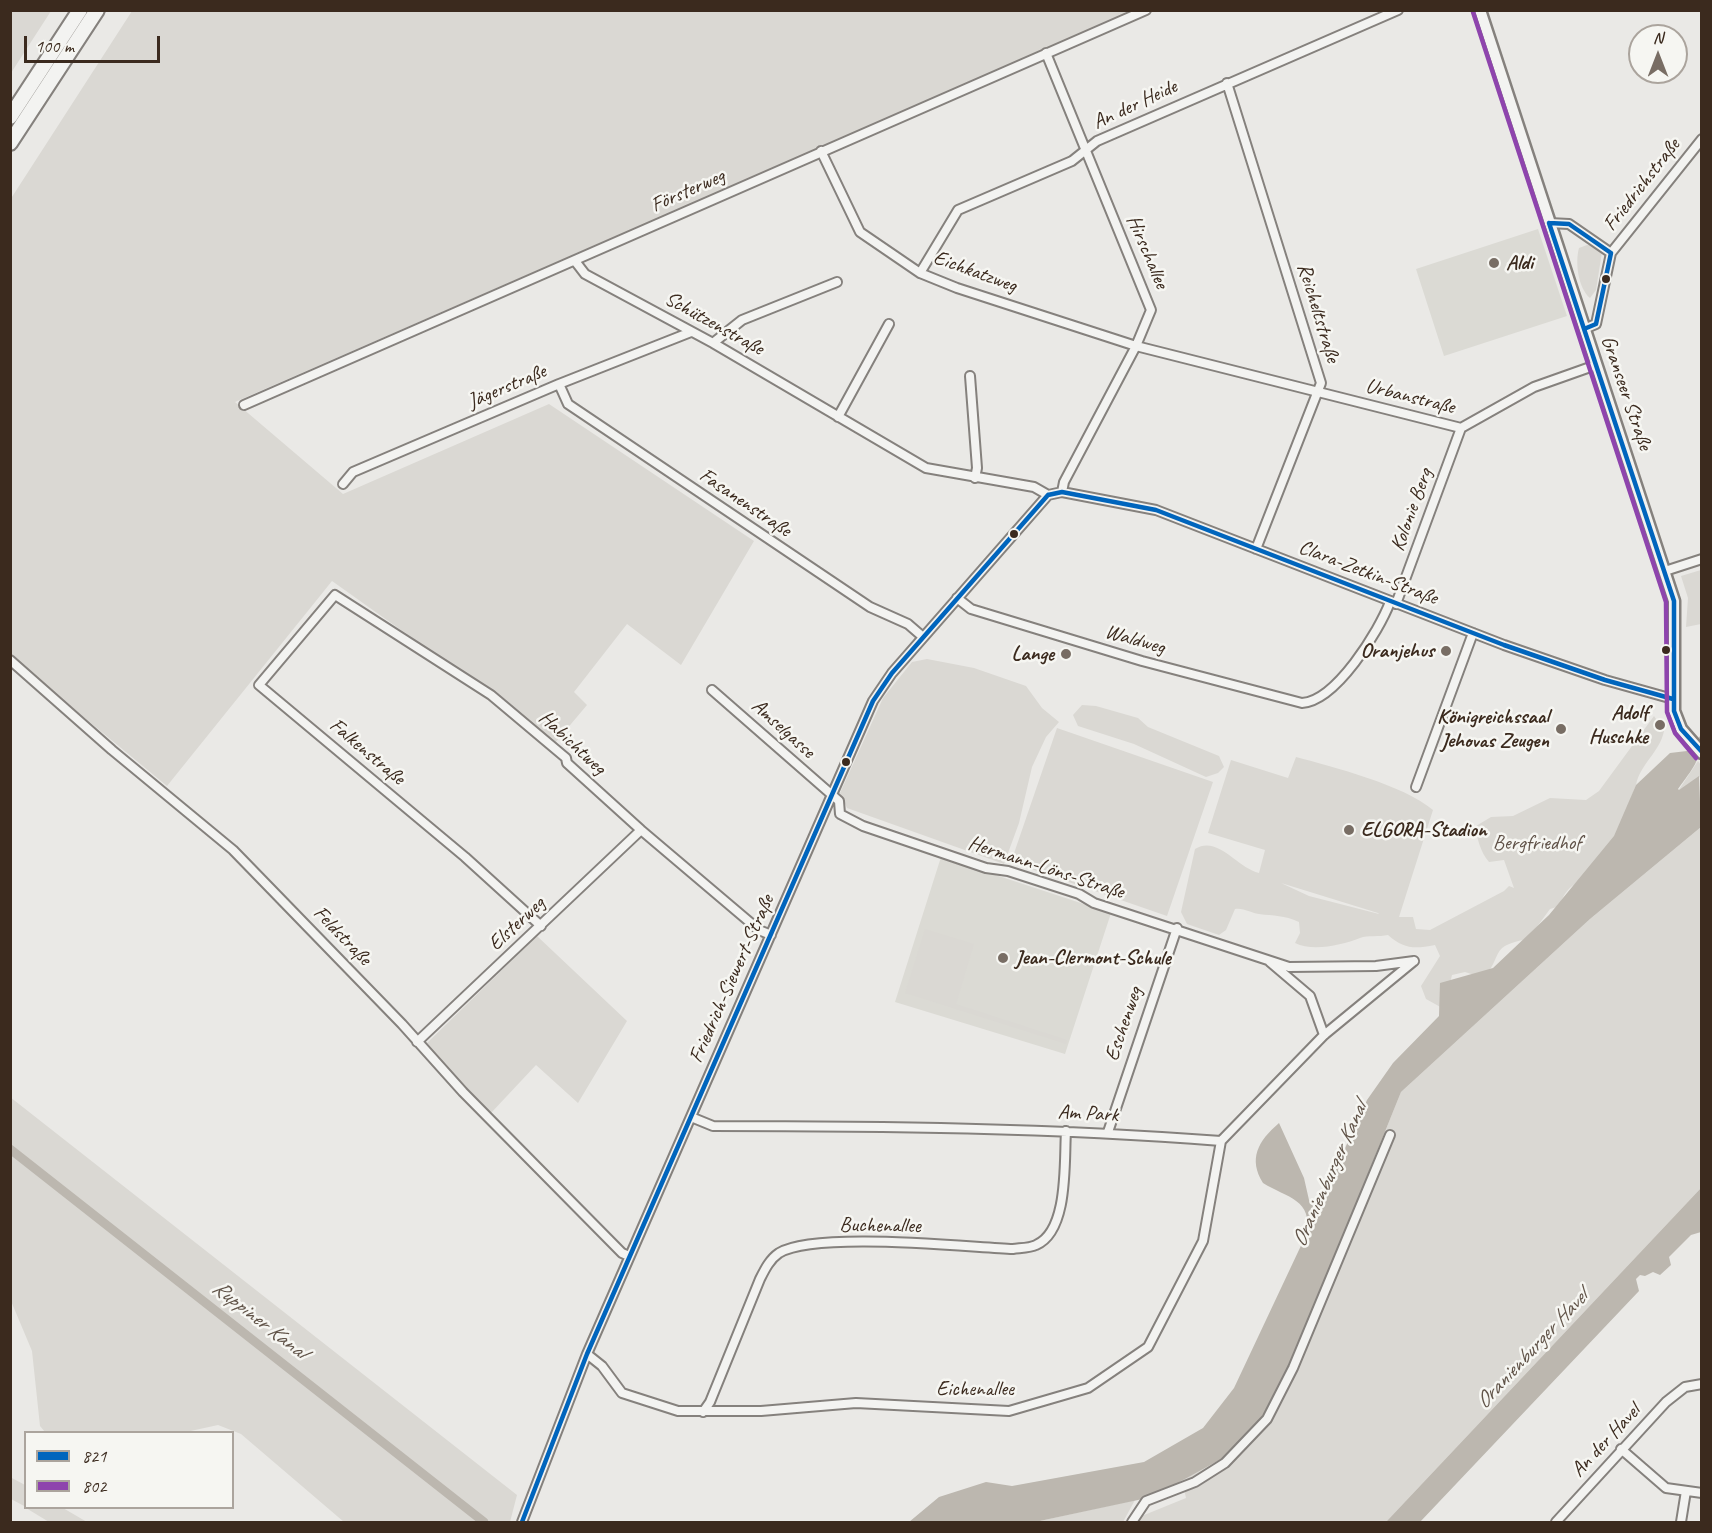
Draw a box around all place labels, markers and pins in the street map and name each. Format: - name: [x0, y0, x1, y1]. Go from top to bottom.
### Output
- place label: Aldi: [1506, 250, 1533, 276]
- marker: Aldi: [1487, 256, 1501, 270]
- unlabelled marker: [1600, 273, 1612, 285]
- unlabelled marker: [1008, 528, 1020, 540]
- place label: Oranjehus: [1360, 638, 1434, 664]
- place label: Lange: [1011, 641, 1054, 667]
- marker: Oranjehus: [1439, 644, 1453, 658]
- unlabelled marker: [1660, 644, 1672, 656]
- marker: Lange: [1059, 647, 1073, 661]
- place label: Adolf Huschke: [1589, 700, 1648, 750]
- place label: Königreichssaal Jehovas Zeugen: [1437, 704, 1549, 754]
- marker: Adolf Huschke: [1653, 718, 1667, 732]
- marker: Königreichssaal Jehovas Zeugen: [1554, 722, 1568, 736]
- unlabelled marker: [840, 756, 852, 768]
- place label: ELGORA-Stadion: [1361, 817, 1487, 843]
- marker: ELGORA-Stadion: [1342, 823, 1356, 837]
- place label: Jean-Clermont-Schule: [1015, 945, 1171, 971]
- marker: Jean-Clermont-Schule: [996, 951, 1010, 965]

